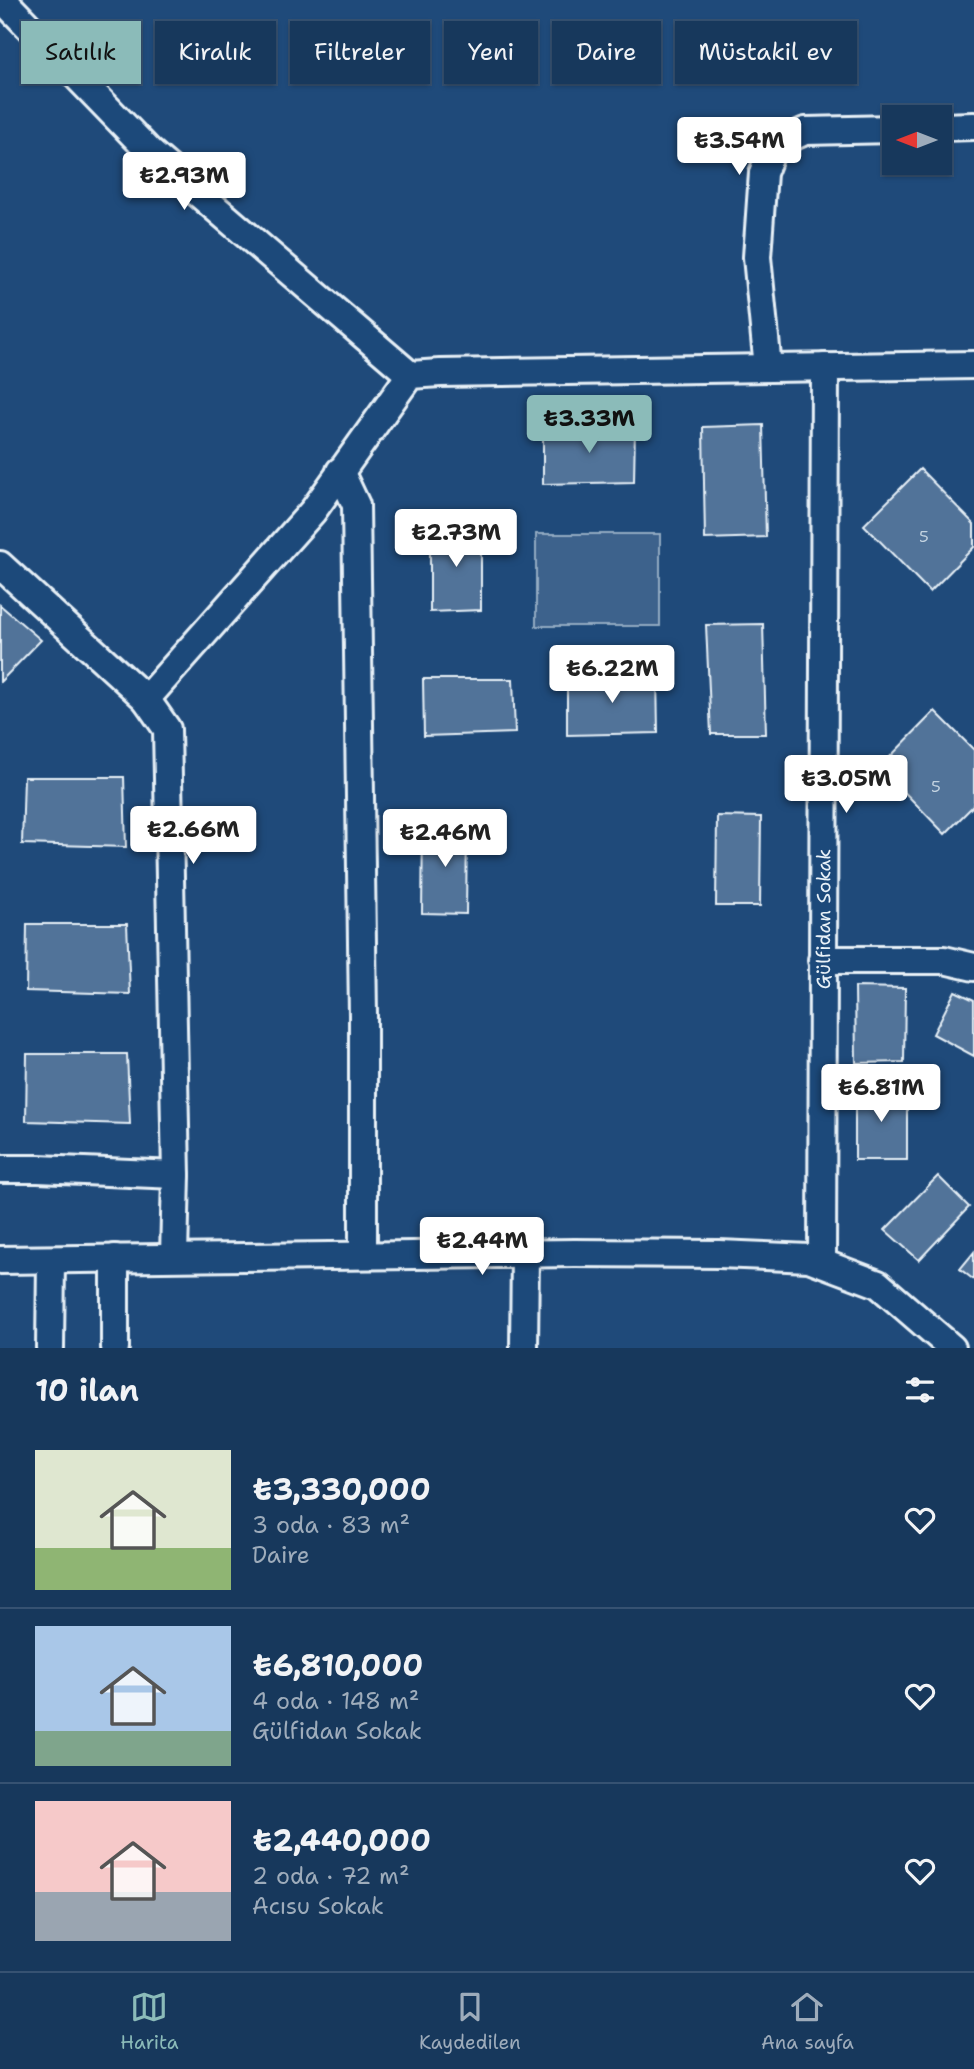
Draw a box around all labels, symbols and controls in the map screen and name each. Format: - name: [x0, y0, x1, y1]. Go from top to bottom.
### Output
- chip: Satılık: [21, 21, 141, 84]
- chip: Kiralık: [155, 21, 276, 84]
- chip: Filtreler: [290, 21, 430, 84]
- chip: Yeni: [444, 21, 538, 84]
- chip: Daire: [552, 21, 661, 84]
- chip: Müstakil ev: [675, 21, 857, 84]
- north arrow: [882, 105, 952, 175]
- map controls: [882, 105, 952, 175]
- pin: ₺3.54M: [682, 118, 796, 177]
- text: ₺3.54M: [693, 125, 785, 155]
- pin: ₺2.93M: [127, 152, 241, 212]
- text: ₺2.93M: [139, 160, 229, 190]
- pin: ₺3.33M: [532, 396, 646, 455]
- text: ₺3.33M: [543, 403, 635, 433]
- pin: ₺2.73M: [399, 510, 513, 569]
- text: ₺2.73M: [411, 517, 501, 547]
- house number: 5: [919, 526, 929, 547]
- pin: ₺6.22M: [555, 646, 669, 705]
- text: ₺6.22M: [565, 653, 659, 683]
- pin: ₺3.05M: [789, 756, 903, 815]
- text: ₺3.05M: [801, 763, 891, 793]
- house number: 5: [931, 776, 941, 797]
- pin: ₺2.66M: [136, 806, 250, 866]
- pin: ₺2.46M: [388, 810, 502, 869]
- text: ₺2.66M: [146, 814, 240, 844]
- text: ₺2.46M: [399, 817, 491, 847]
- street label: Gülfidan Sokak: [810, 849, 836, 989]
- pin: ₺6.81M: [824, 1064, 938, 1124]
- text: ₺6.81M: [837, 1072, 925, 1102]
- pin: ₺2.44M: [425, 1218, 539, 1277]
- text: ₺2.44M: [436, 1225, 528, 1255]
- text: 10 ilan: [35, 1370, 139, 1411]
- icon: filters: [901, 1371, 939, 1409]
- text: ₺3,330,000: [252, 1469, 431, 1510]
- icon: home: [91, 1478, 175, 1562]
- icon: heart: [901, 1501, 939, 1539]
- text: 3 oda · 83 m²: [252, 1510, 410, 1540]
- text: Daire: [252, 1540, 310, 1570]
- text: ₺6,810,000: [252, 1645, 423, 1686]
- icon: home: [91, 1654, 175, 1738]
- icon: heart: [901, 1677, 939, 1715]
- text: 4 oda · 148 m²: [252, 1686, 419, 1716]
- text: Gülfidan Sokak: [252, 1716, 422, 1746]
- text: ₺2,440,000: [252, 1820, 431, 1861]
- icon: home: [91, 1829, 175, 1913]
- icon: heart: [901, 1852, 939, 1890]
- text: 2 oda · 72 m²: [252, 1861, 410, 1891]
- text: Acısu Sokak: [252, 1891, 384, 1921]
- tab: Harita: [120, 1988, 179, 2055]
- tab: Kaydedilen: [419, 1988, 521, 2055]
- tab: Ana sayfa: [761, 1988, 854, 2055]

